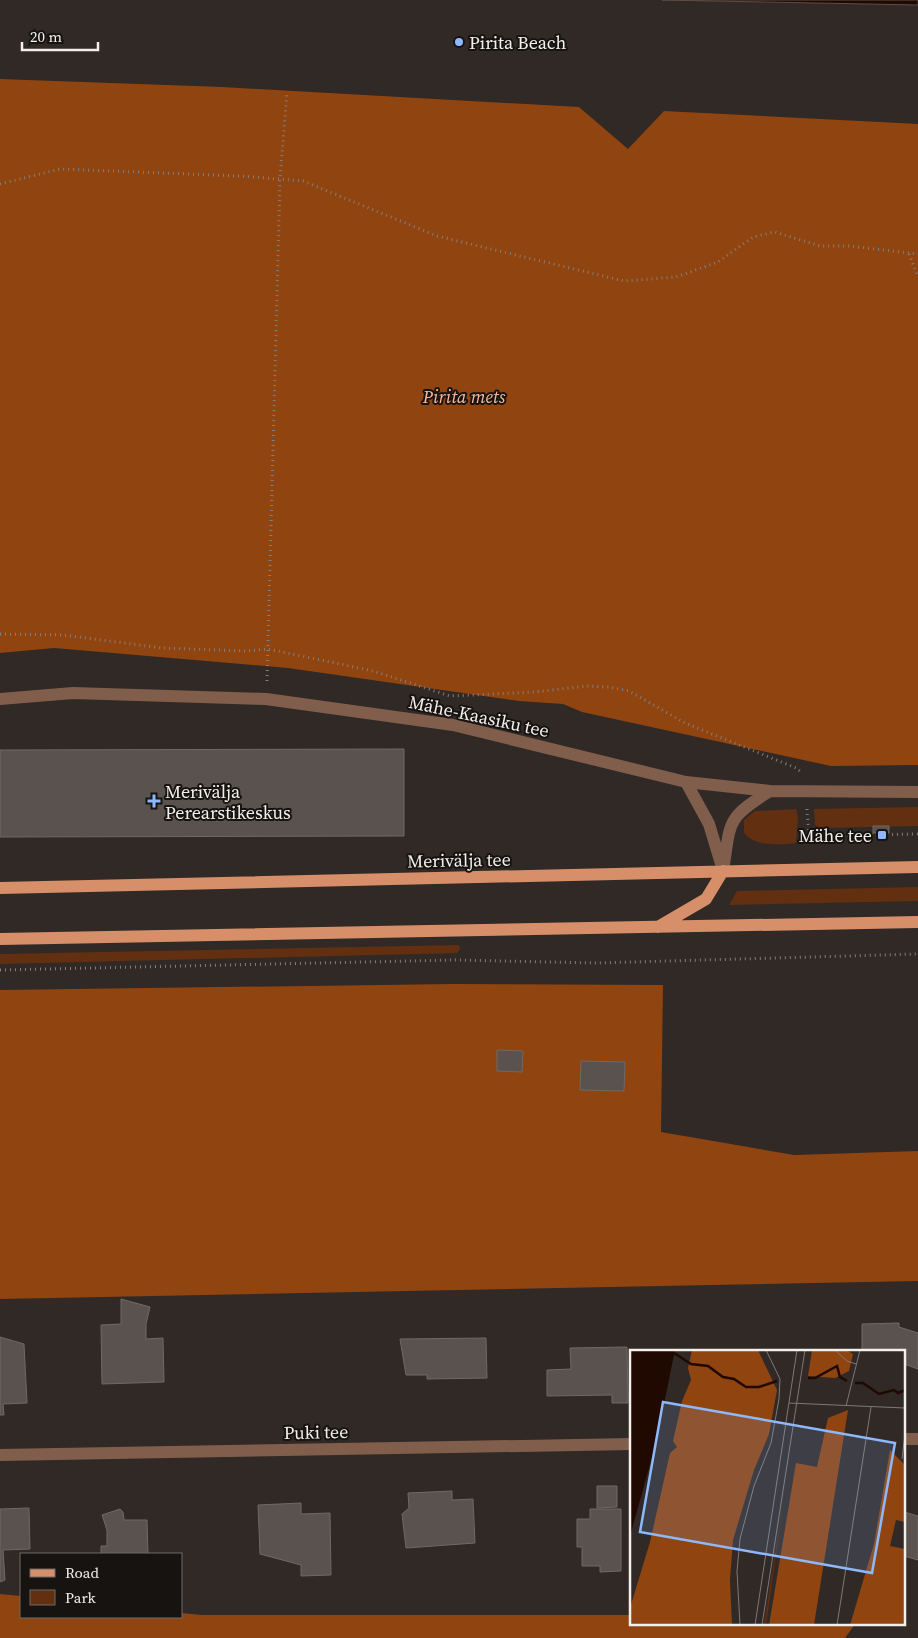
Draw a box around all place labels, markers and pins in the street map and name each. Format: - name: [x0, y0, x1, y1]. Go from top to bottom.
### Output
- place label: Pirita Beach: [469, 30, 566, 55]
- marker: Pirita Beach: [453, 36, 465, 48]
- place label: Merivälja Perearstikeskus: [165, 779, 291, 825]
- marker: Merivälja Perearstikeskus: [147, 794, 161, 808]
- place label: Mähe tee: [799, 823, 872, 848]
- marker: Mähe tee: [876, 829, 888, 841]

